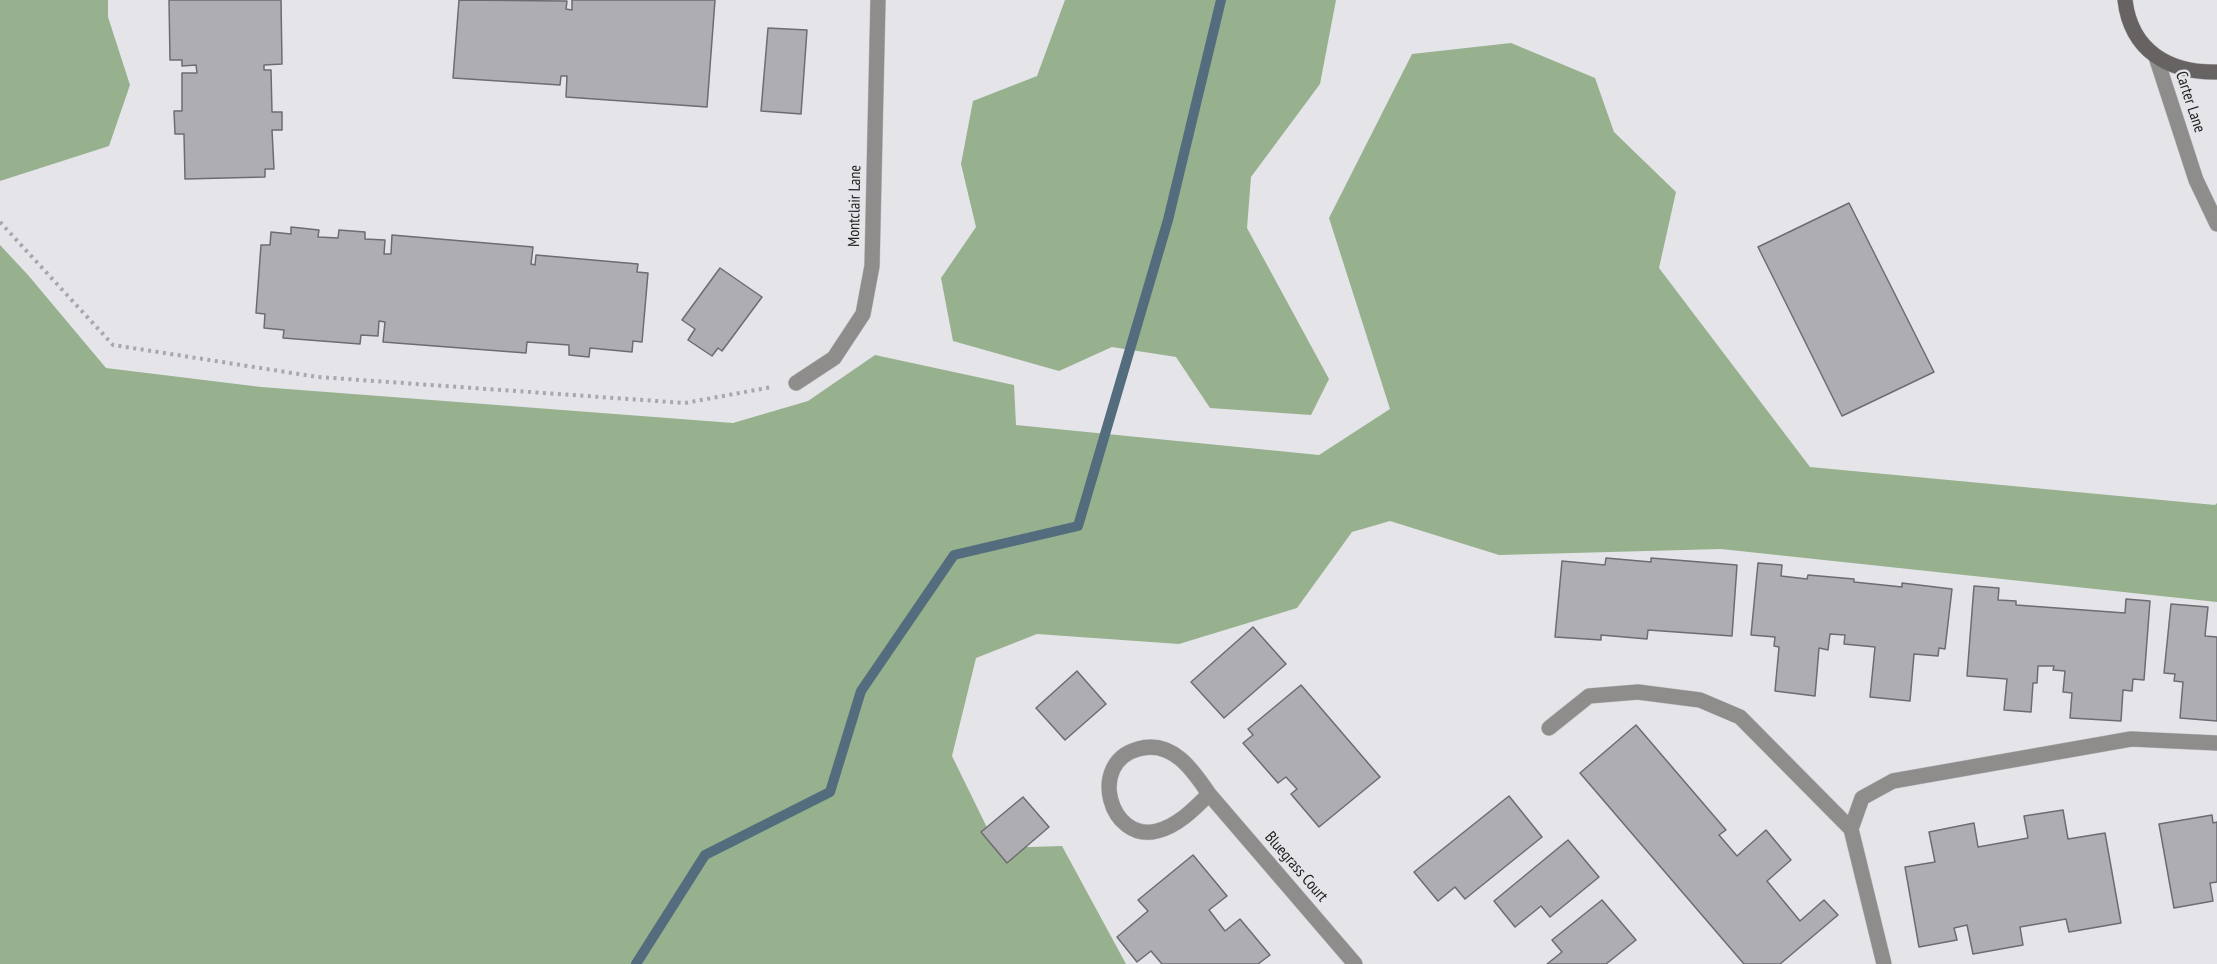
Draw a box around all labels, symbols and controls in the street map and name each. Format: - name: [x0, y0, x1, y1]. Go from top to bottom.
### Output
- street label: Carter Lane: [2171, 69, 2209, 135]
- street label: Montclair Lane: [845, 165, 865, 247]
- street label: Bluegrass Court: [1260, 828, 1332, 906]

